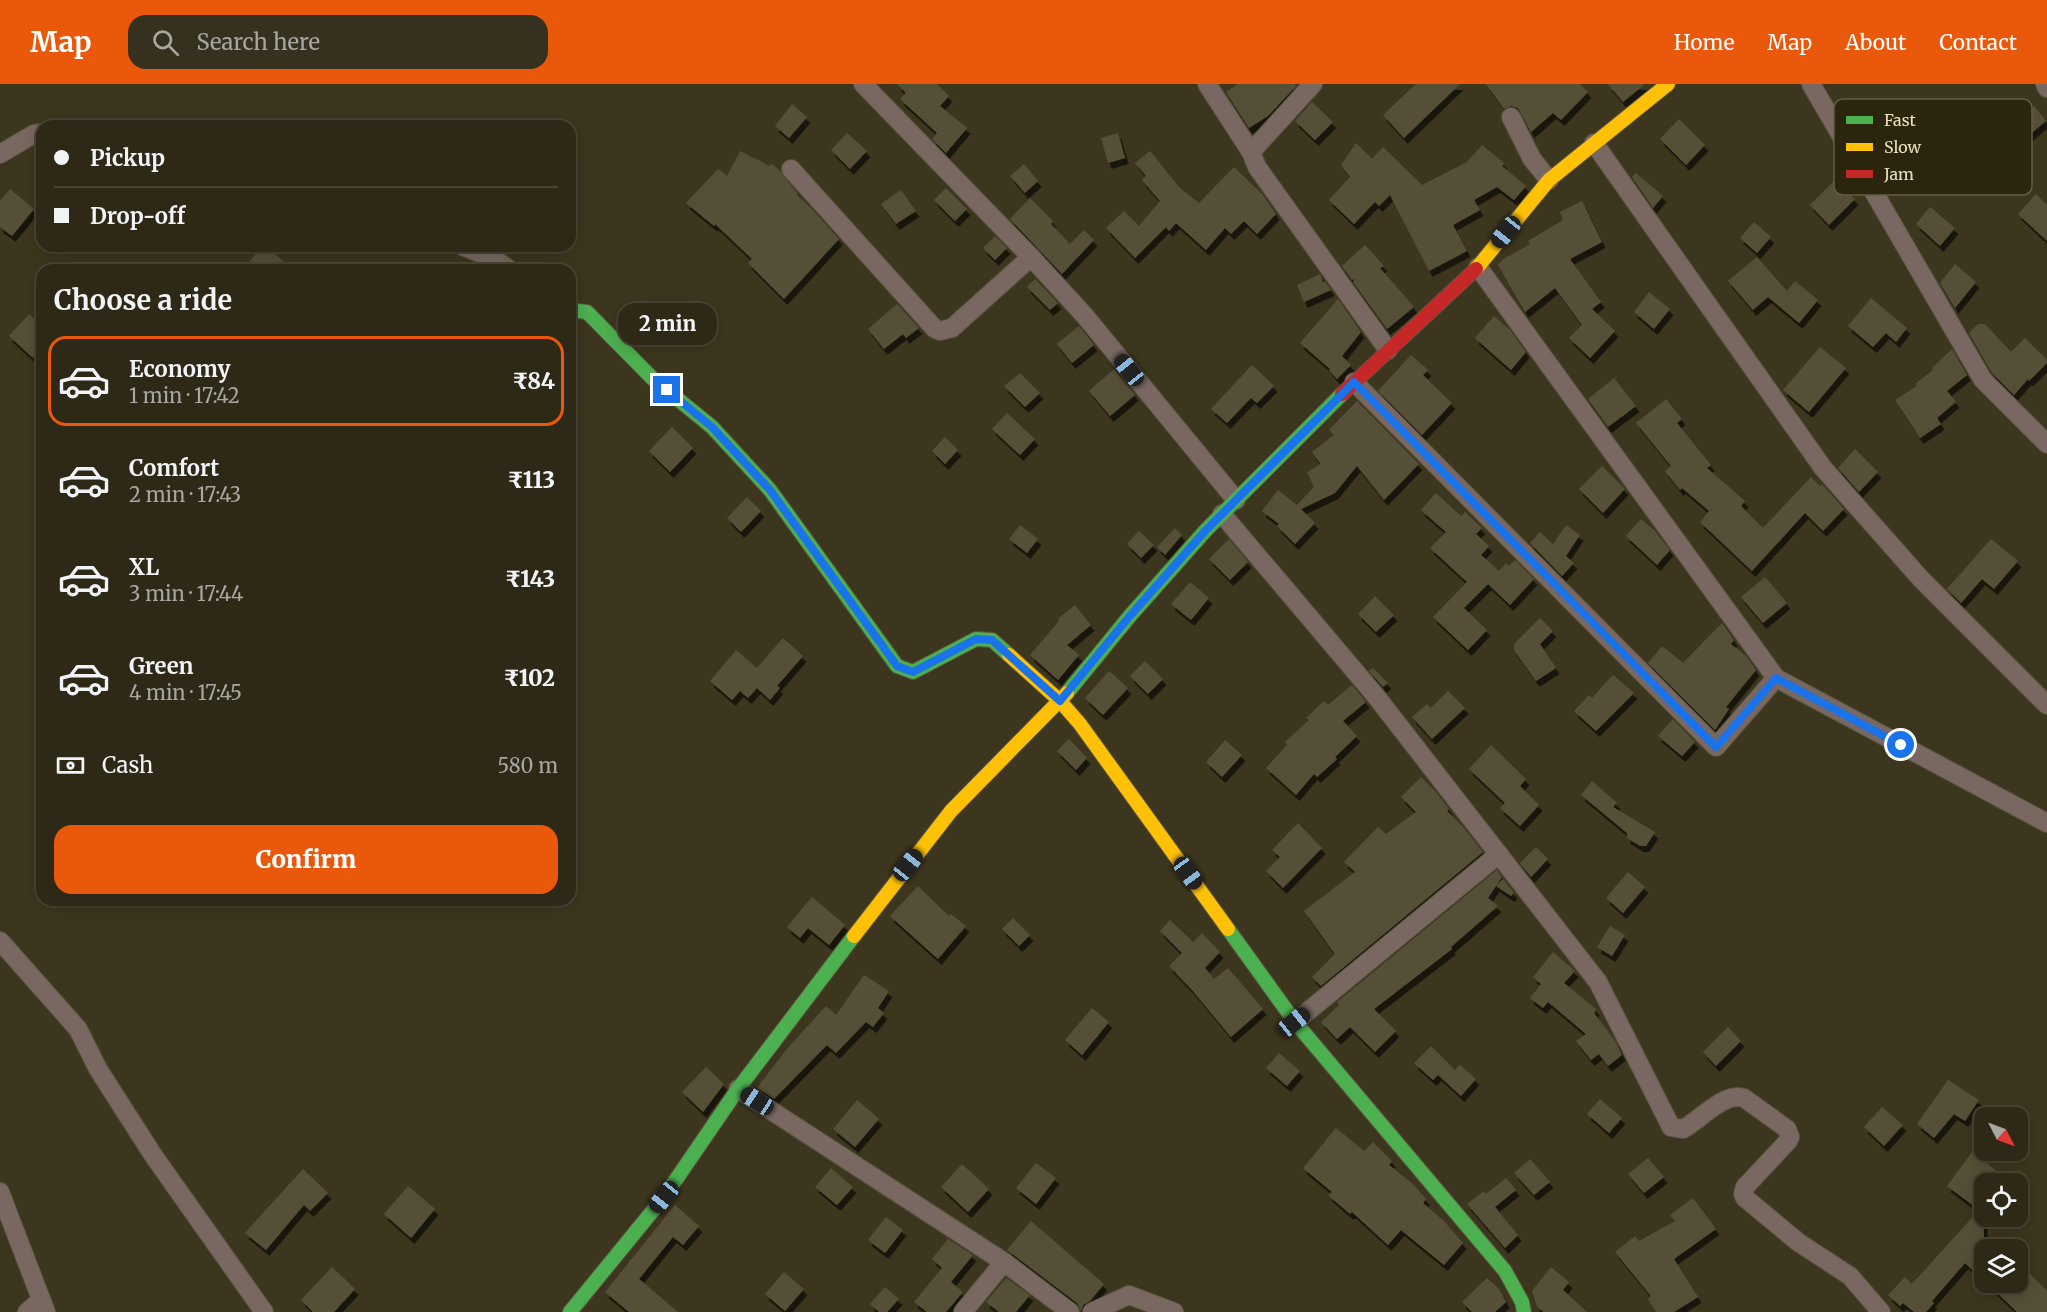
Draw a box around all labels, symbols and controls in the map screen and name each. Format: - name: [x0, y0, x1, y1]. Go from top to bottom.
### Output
- search box: [128, 15, 548, 69]
- text: Map: [30, 24, 92, 60]
- icon: search: [149, 26, 182, 59]
- text: Search here: [197, 28, 320, 56]
- text: Home: [1674, 29, 1734, 56]
- text: Map: [1767, 29, 1812, 56]
- text: About: [1845, 29, 1906, 56]
- text: Contact: [1939, 29, 2017, 56]
- legend: [1834, 99, 2032, 195]
- text: Fast: [1884, 110, 1917, 130]
- text: Slow: [1884, 137, 1922, 157]
- text: Pickup: [90, 144, 165, 172]
- text: Jam: [1883, 164, 1914, 184]
- text: Drop-off: [90, 202, 185, 230]
- car: [1488, 212, 1524, 252]
- text: Choose a ride: [54, 283, 232, 317]
- callout: 2 min: [618, 303, 716, 345]
- text: 2 min: [639, 311, 696, 336]
- car: [1111, 350, 1147, 390]
- icon: car: [57, 354, 111, 408]
- text: Economy: [129, 355, 230, 383]
- text: ₹84: [512, 367, 555, 395]
- route end: [653, 376, 680, 403]
- text: 1 min · 17:42: [129, 383, 240, 408]
- icon: car: [57, 453, 111, 507]
- text: Comfort: [129, 454, 219, 482]
- text: ₹113: [508, 466, 555, 494]
- text: 2 min · 17:43: [129, 482, 241, 507]
- icon: car: [57, 552, 111, 606]
- text: XL: [129, 553, 159, 581]
- text: ₹143: [505, 565, 555, 593]
- text: 3 min · 17:44: [129, 581, 243, 606]
- icon: car: [57, 651, 111, 705]
- text: Green: [129, 652, 193, 680]
- text: ₹102: [503, 664, 555, 692]
- text: 4 min · 17:45: [129, 680, 242, 705]
- route start: [1887, 731, 1914, 758]
- icon: cash: [54, 749, 87, 782]
- text: Cash: [102, 751, 153, 779]
- text: 580 m: [497, 753, 558, 778]
- button: Confirm: [54, 825, 558, 894]
- car: [890, 845, 926, 885]
- car: [1170, 853, 1206, 893]
- car: [1274, 1004, 1314, 1040]
- car: [737, 1084, 777, 1118]
- north arrow: [1974, 1107, 2028, 1161]
- map controls: [1974, 1107, 2028, 1293]
- button: locate: [1974, 1173, 2028, 1227]
- car: [646, 1177, 682, 1217]
- button: layers: [1974, 1239, 2028, 1293]

